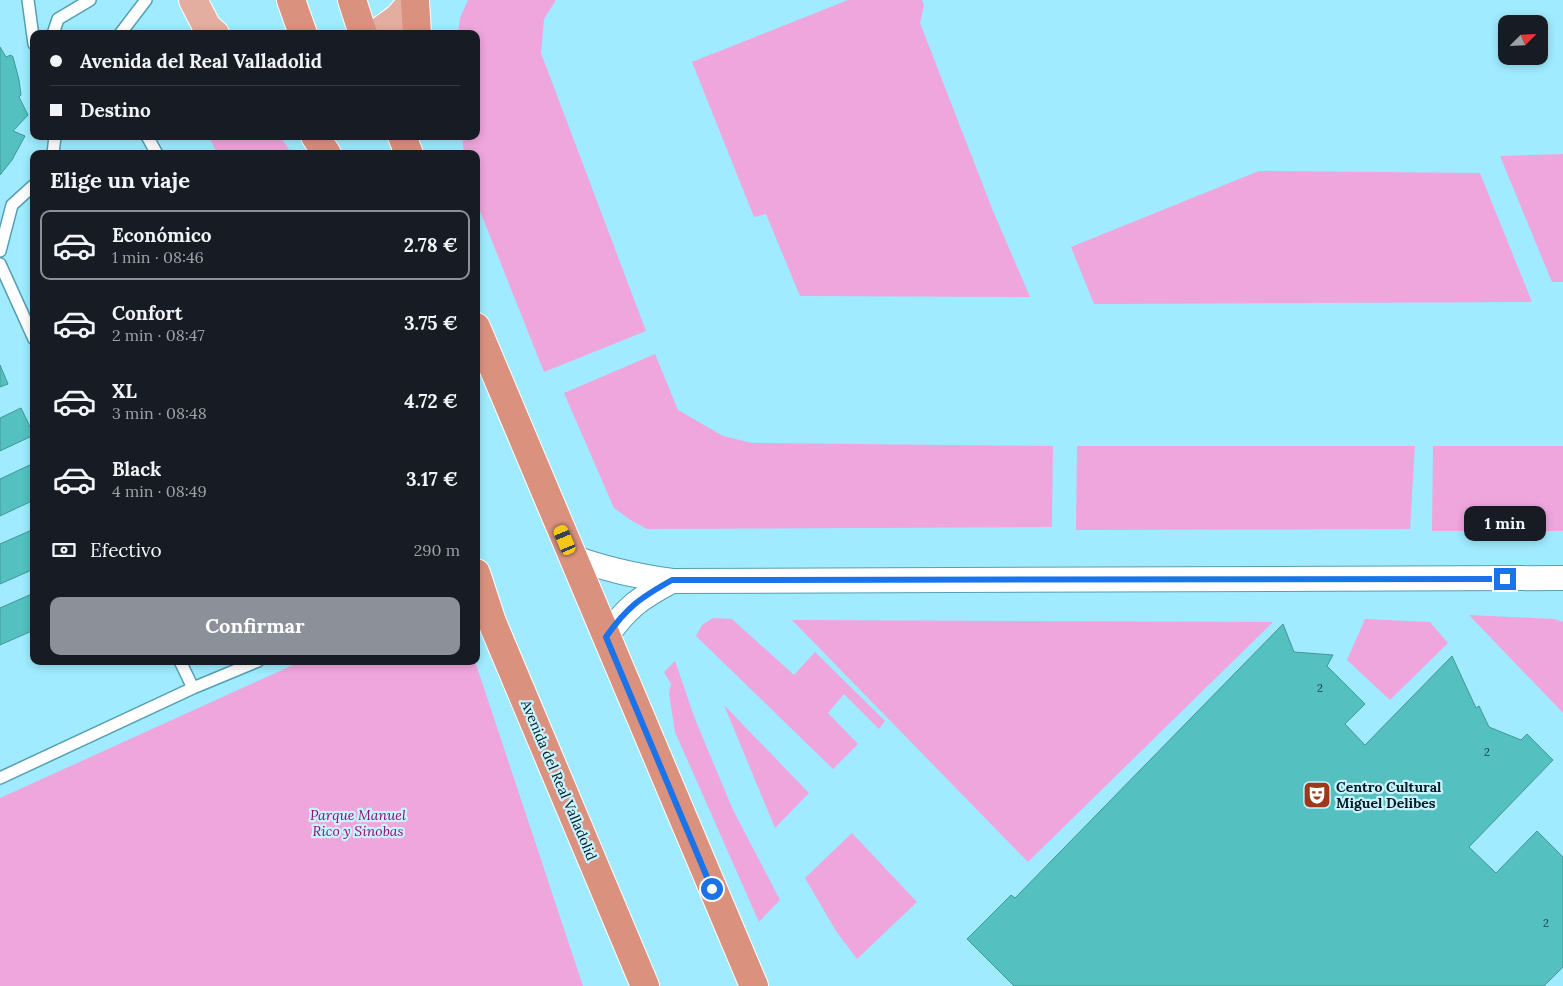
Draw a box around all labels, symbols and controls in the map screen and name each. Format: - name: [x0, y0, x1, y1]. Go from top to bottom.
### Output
- north arrow: [1498, 15, 1548, 65]
- map controls: [1498, 15, 1548, 65]
- text: Avenida del Real Valladolid: [80, 49, 322, 73]
- text: Destino: [80, 98, 151, 122]
- text: Elige un viaje: [50, 166, 190, 194]
- icon: car: [52, 223, 97, 268]
- text: Económico: [112, 223, 212, 247]
- text: 2.78 €: [404, 233, 458, 257]
- text: 1 min · 08:46: [112, 247, 204, 267]
- icon: car: [52, 301, 97, 346]
- text: Confort: [112, 301, 183, 325]
- text: 3.75 €: [404, 311, 458, 335]
- text: 2 min · 08:47: [112, 325, 205, 345]
- icon: car: [52, 379, 97, 424]
- text: XL: [112, 379, 137, 403]
- text: 4.72 €: [404, 389, 458, 413]
- text: 3 min · 08:48: [112, 403, 207, 423]
- icon: car: [52, 457, 97, 502]
- text: Black: [112, 457, 161, 481]
- text: 3.17 €: [406, 467, 458, 491]
- text: 4 min · 08:49: [112, 481, 207, 501]
- callout: 1 min: [1464, 506, 1546, 542]
- text: 1 min: [1485, 513, 1525, 533]
- car: [552, 523, 577, 557]
- icon: cash: [50, 536, 78, 564]
- text: Efectivo: [90, 538, 162, 562]
- text: 290 m: [414, 540, 460, 560]
- route end: [1494, 568, 1516, 590]
- button: Confirmar: [50, 597, 460, 655]
- house number: 2: [1317, 681, 1323, 695]
- street label: Avenida del Real Valladolid: [517, 696, 601, 863]
- house number: 2: [1484, 745, 1490, 759]
- place label: Centro Cultural Miguel Delibes: [1336, 778, 1442, 812]
- theatre icon: Centro Cultural Miguel Delibes: [1302, 780, 1332, 810]
- park label: Parque Manuel Rico y Sinobas: [310, 806, 406, 840]
- route start: [701, 878, 723, 900]
- house number: 2: [1543, 916, 1549, 930]

